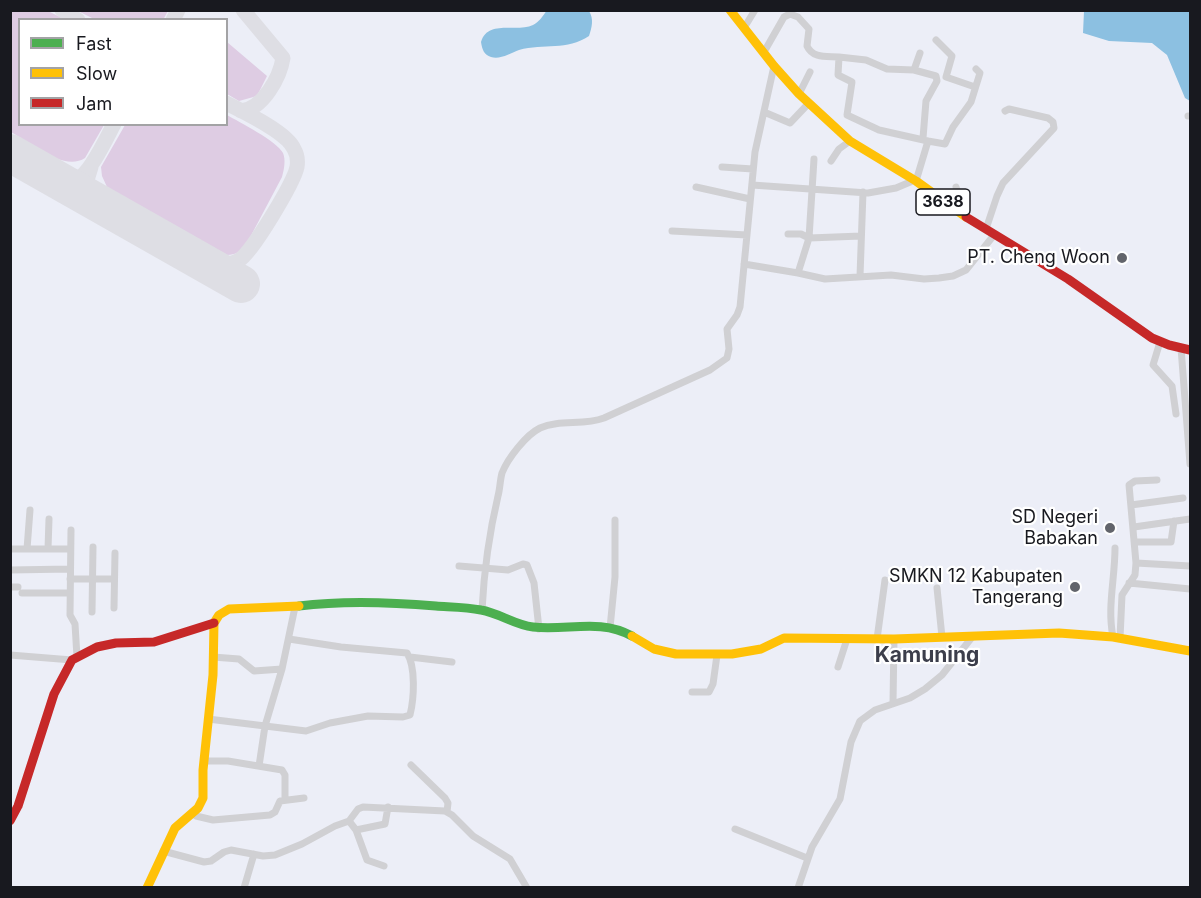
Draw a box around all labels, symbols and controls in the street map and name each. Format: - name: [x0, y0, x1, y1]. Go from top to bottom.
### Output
- legend: [18, 18, 228, 126]
- text: Fast: [76, 33, 112, 54]
- text: Slow: [76, 63, 117, 84]
- text: Jam: [76, 93, 112, 114]
- road number: 3638: [916, 189, 970, 215]
- place label: PT. Cheng Woon: [967, 247, 1110, 269]
- marker: PT. Cheng Woon: [1115, 251, 1129, 265]
- place label: SD Negeri Babakan: [1011, 507, 1098, 550]
- marker: SD Negeri Babakan: [1103, 521, 1117, 535]
- place label: SMKN 12 Kabupaten Tangerang: [889, 566, 1063, 608]
- marker: SMKN 12 Kabupaten Tangerang: [1068, 580, 1082, 594]
- district label: Kamuning: [875, 643, 979, 669]

